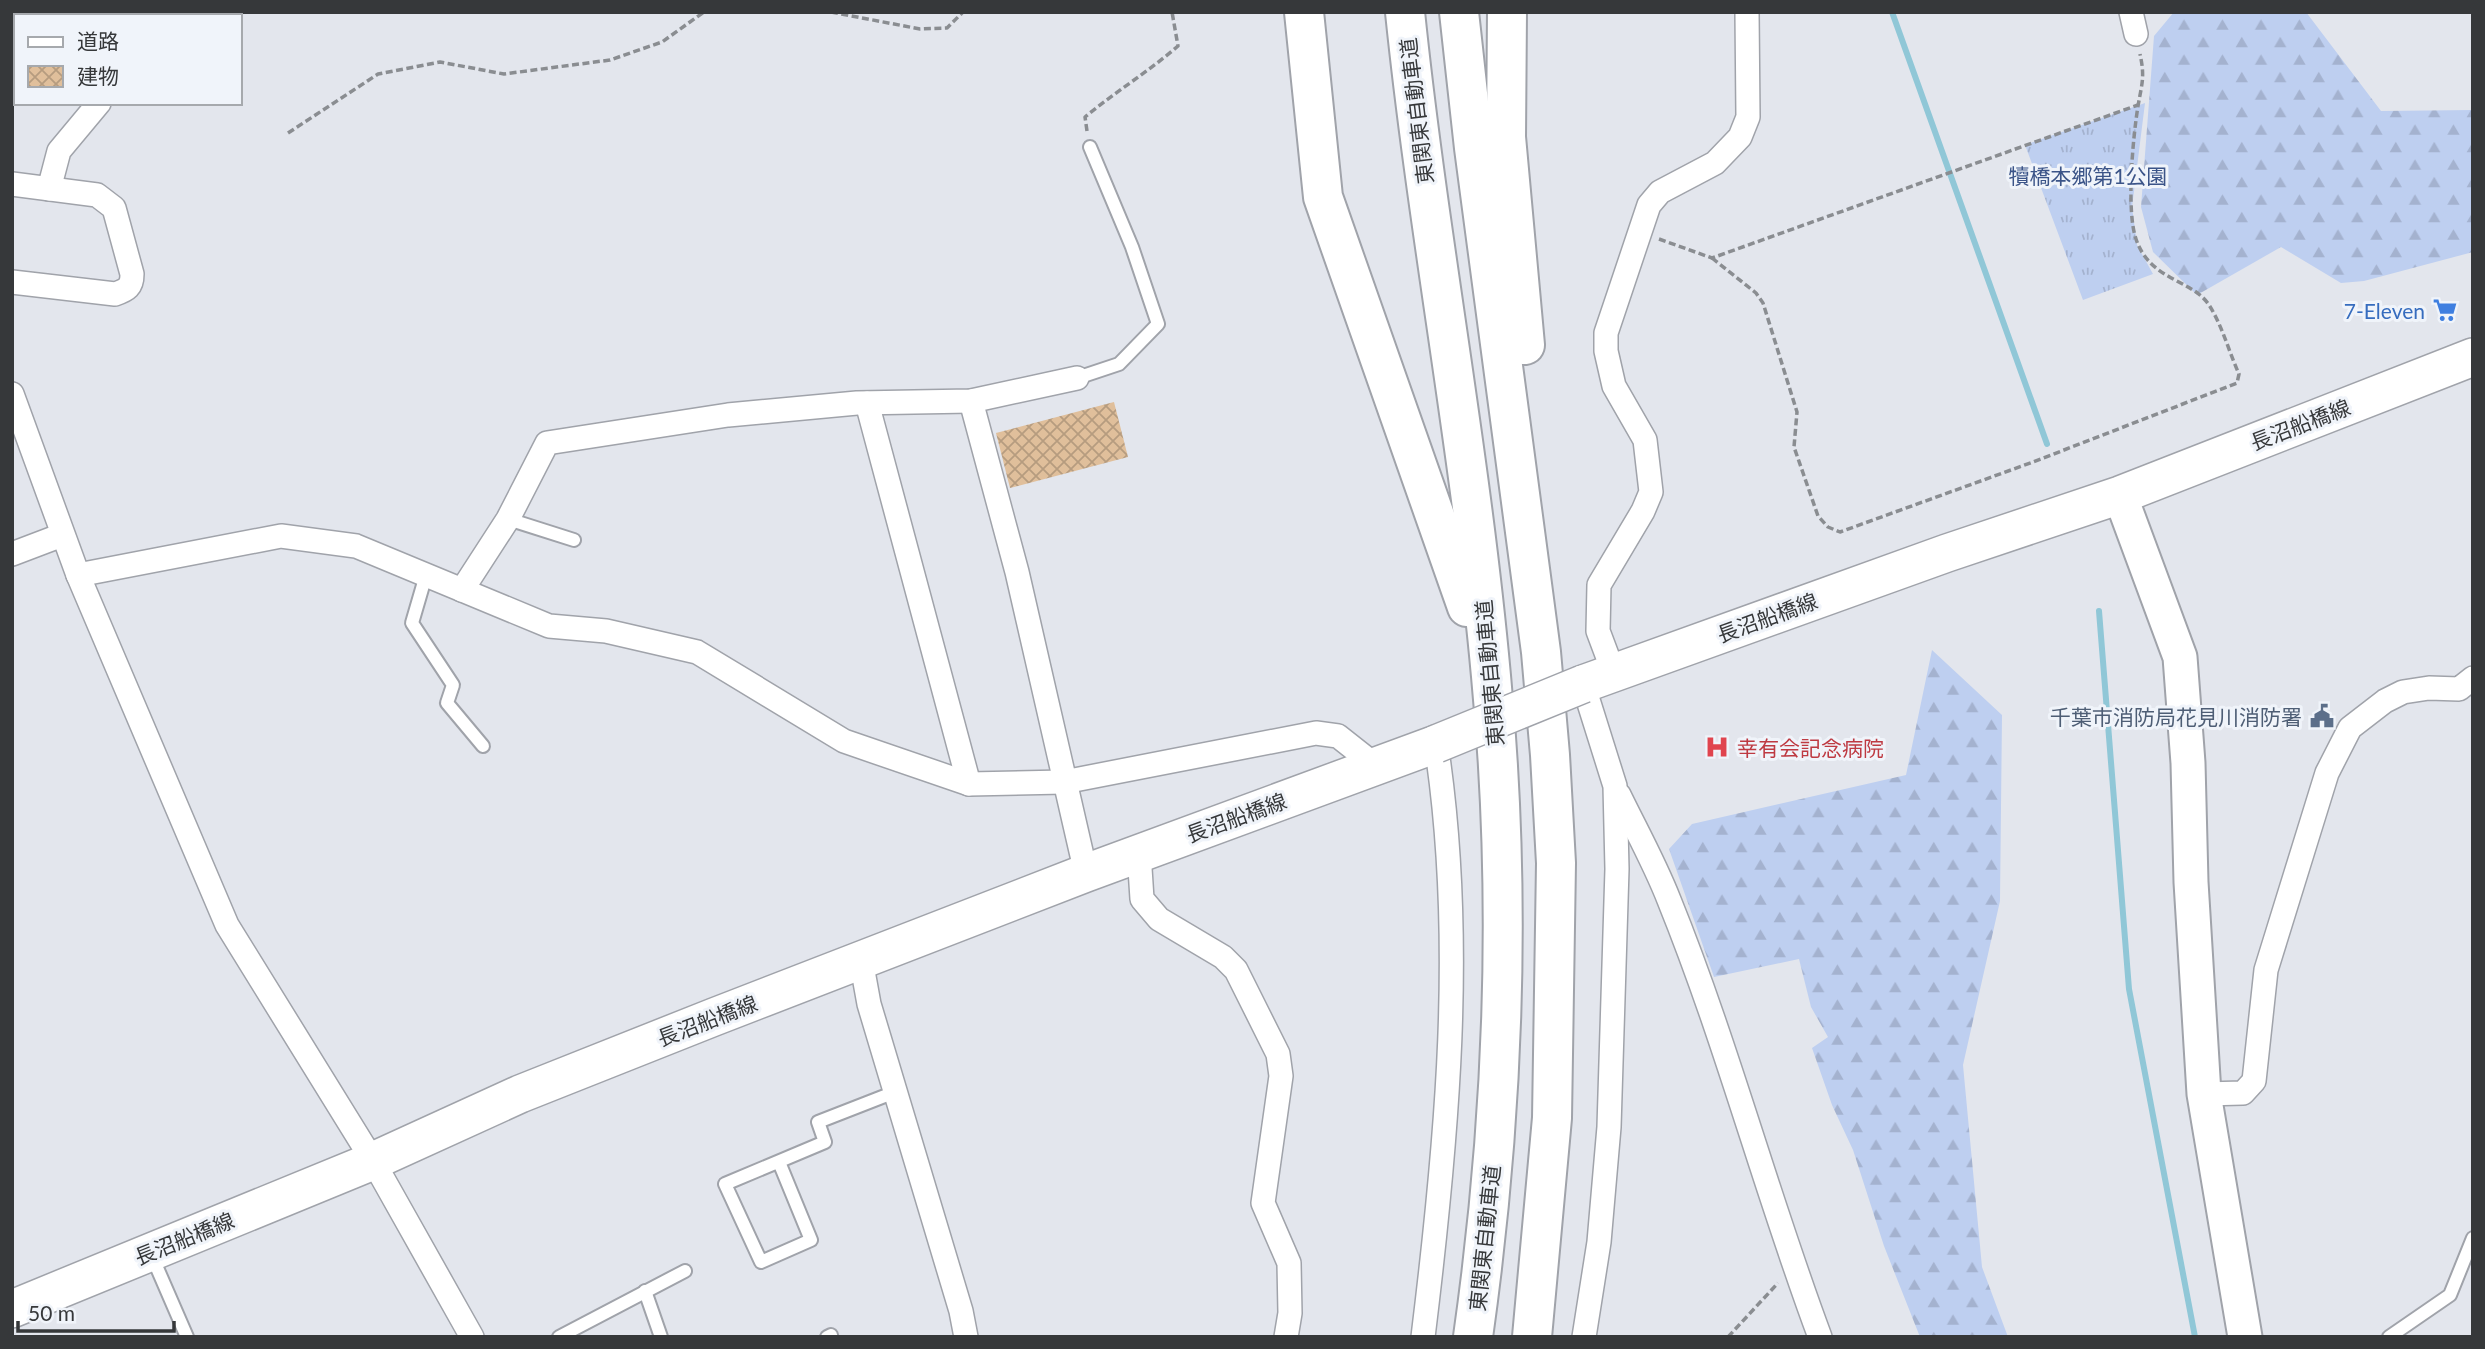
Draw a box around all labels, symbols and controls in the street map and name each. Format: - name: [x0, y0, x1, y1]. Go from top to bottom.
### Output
- legend: [14, 14, 242, 105]
- text: 道路: [77, 28, 119, 53]
- street label: 東関東自動車道: [1395, 37, 1437, 185]
- text: 建物: [77, 63, 119, 88]
- park label: 犢橋本郷第1公園: [2008, 163, 2168, 188]
- supermarket icon: 7-Eleven: [2431, 296, 2459, 324]
- place label: 7-Eleven: [2344, 298, 2425, 323]
- street label: 長沼船橋線: [2247, 394, 2353, 454]
- street label: 長沼船橋線: [1713, 587, 1821, 647]
- street label: 東関東自動車道: [1470, 599, 1508, 747]
- public building icon: 千葉市消防局花見川消防署: [2308, 702, 2336, 730]
- place label: 千葉市消防局花見川消防署: [2050, 704, 2302, 729]
- hospital icon: 幸有会記念病院: [1703, 733, 1731, 761]
- place label: 幸有会記念病院: [1737, 735, 1884, 760]
- street label: 長沼船橋線: [1182, 787, 1290, 847]
- street label: 長沼船橋線: [654, 990, 760, 1050]
- street label: 東関東自動車道: [1464, 1164, 1504, 1312]
- street label: 長沼船橋線: [131, 1207, 237, 1269]
- scale bar: [18, 1290, 173, 1334]
- text: 50 m: [28, 1300, 75, 1325]

